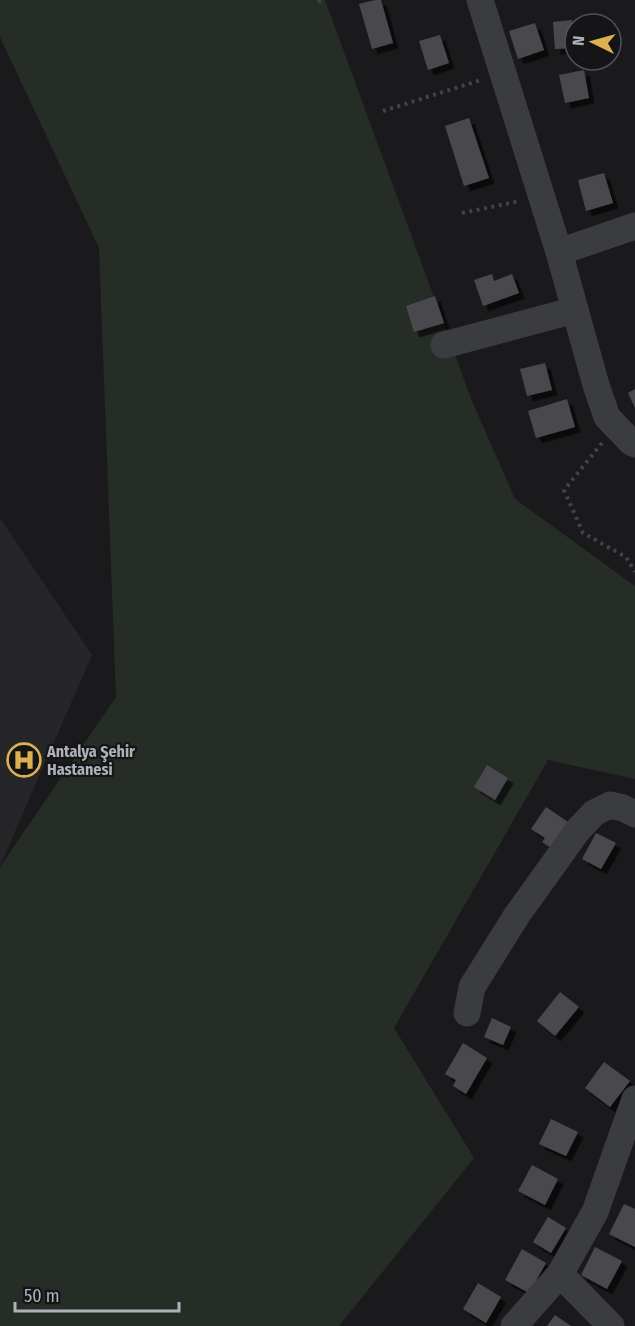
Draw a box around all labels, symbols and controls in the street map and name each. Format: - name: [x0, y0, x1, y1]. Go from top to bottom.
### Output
- north arrow: [563, 12, 623, 72]
- text: N: [569, 35, 588, 46]
- hospital icon: Antalya Şehir Hastanesi: [6, 742, 42, 778]
- place label: Antalya Şehir Hastanesi: [46, 742, 135, 779]
- scale bar: [15, 1275, 178, 1313]
- text: 50 m: [24, 1285, 60, 1307]

